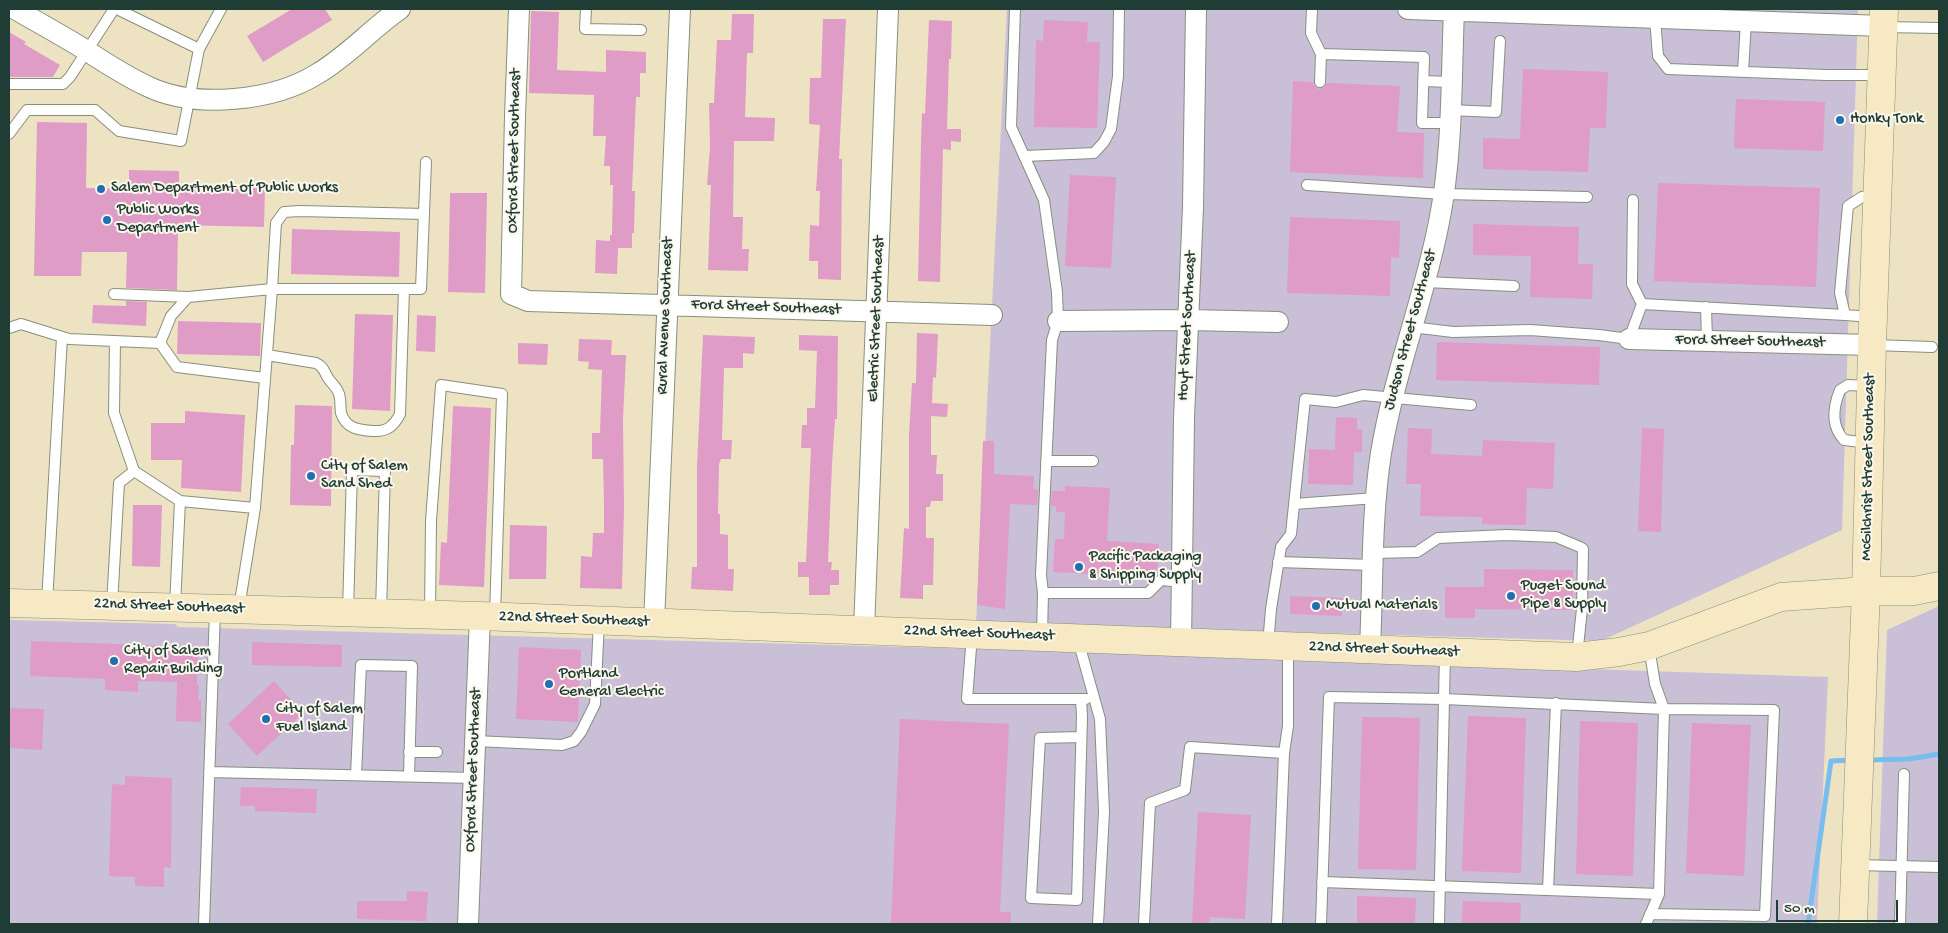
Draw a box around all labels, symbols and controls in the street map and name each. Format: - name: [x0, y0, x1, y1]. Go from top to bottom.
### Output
- street label: Oxford Street Southeast: [504, 69, 526, 233]
- place label: Honky Tonk: [1850, 110, 1923, 130]
- marker: Honky Tonk: [1834, 114, 1846, 126]
- place label: Salem Department of Public Works: [111, 179, 338, 199]
- marker: Salem Department of Public Works: [95, 183, 107, 195]
- place label: Public Works Department: [117, 201, 199, 239]
- marker: Public Works Department: [101, 214, 113, 226]
- street label: Electric Street Southeast: [865, 235, 889, 403]
- street label: Rural Avenue Southeast: [654, 237, 678, 395]
- street label: Judson Street Southeast: [1380, 248, 1442, 412]
- street label: Hoyt Street Southeast: [1174, 251, 1202, 401]
- street label: Ford Street Southeast: [691, 296, 841, 320]
- street label: Ford Street Southeast: [1675, 331, 1825, 353]
- street label: McGilchrist Street Southeast: [1858, 373, 1880, 561]
- place label: City of Salem Sand Shed: [321, 457, 408, 495]
- marker: City of Salem Sand Shed: [305, 470, 317, 482]
- place label: Pacific Packaging & Shipping Supply: [1089, 548, 1202, 586]
- marker: Pacific Packaging & Shipping Supply: [1073, 561, 1085, 573]
- place label: Puget Sound Pipe & Supply: [1521, 577, 1606, 615]
- marker: Puget Sound Pipe & Supply: [1505, 590, 1517, 602]
- street label: 22nd Street Southeast: [93, 595, 245, 619]
- place label: Mutual Materials: [1326, 596, 1437, 616]
- marker: Mutual Materials: [1310, 600, 1322, 612]
- street label: 22nd Street Southeast: [498, 608, 650, 632]
- street label: 22nd Street Southeast: [903, 622, 1055, 646]
- street label: 22nd Street Southeast: [1308, 638, 1460, 662]
- place label: City of Salem Repair Building: [124, 642, 223, 680]
- marker: City of Salem Repair Building: [108, 655, 120, 667]
- place label: Portland General Electric: [559, 665, 663, 703]
- marker: Portland General Electric: [543, 678, 555, 690]
- street label: Oxford Street Southeast: [462, 687, 486, 853]
- place label: City of Salem Fuel Island: [276, 700, 363, 738]
- marker: City of Salem Fuel Island: [260, 713, 272, 725]
- scale bar: [1778, 890, 1900, 922]
- text: 50 m: [1784, 900, 1815, 918]

